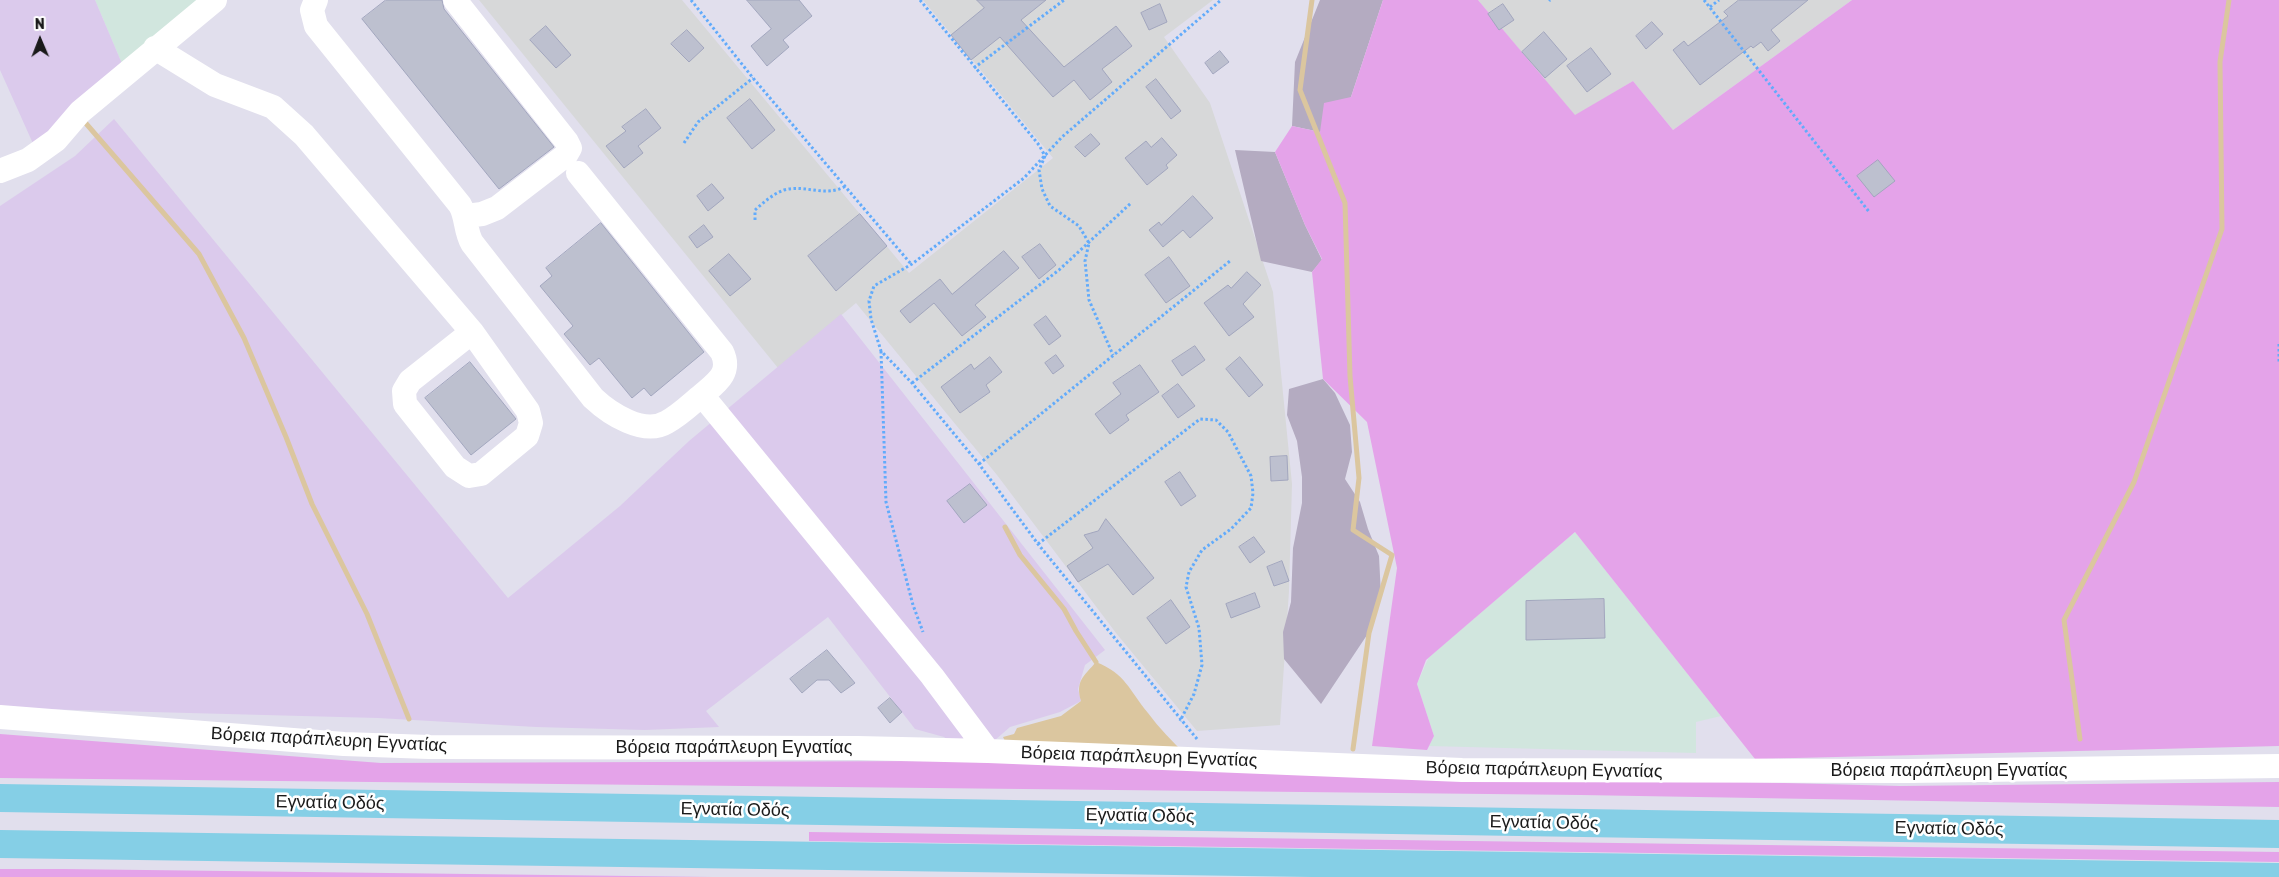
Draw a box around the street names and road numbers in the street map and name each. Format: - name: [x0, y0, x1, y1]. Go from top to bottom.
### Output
- street label: Βόρεια παράπλευρη Εγνατίας: [210, 723, 448, 757]
- street label: Βόρεια παράπλευρη Εγνατίας: [616, 737, 852, 759]
- street label: Βόρεια παράπλευρη Εγνατίας: [1020, 742, 1258, 772]
- street label: Βόρεια παράπλευρη Εγνατίας: [1425, 757, 1663, 783]
- street label: Βόρεια παράπλευρη Εγνατίας: [1831, 760, 2067, 782]
- street label: Εγνατία Οδός: [275, 791, 385, 815]
- street label: Εγνατία Οδός: [680, 798, 790, 822]
- street label: Εγνατία Οδός: [1085, 804, 1195, 828]
- street label: Εγνατία Οδός: [1489, 811, 1599, 835]
- street label: Εγνατία Οδός: [1894, 817, 2004, 841]

